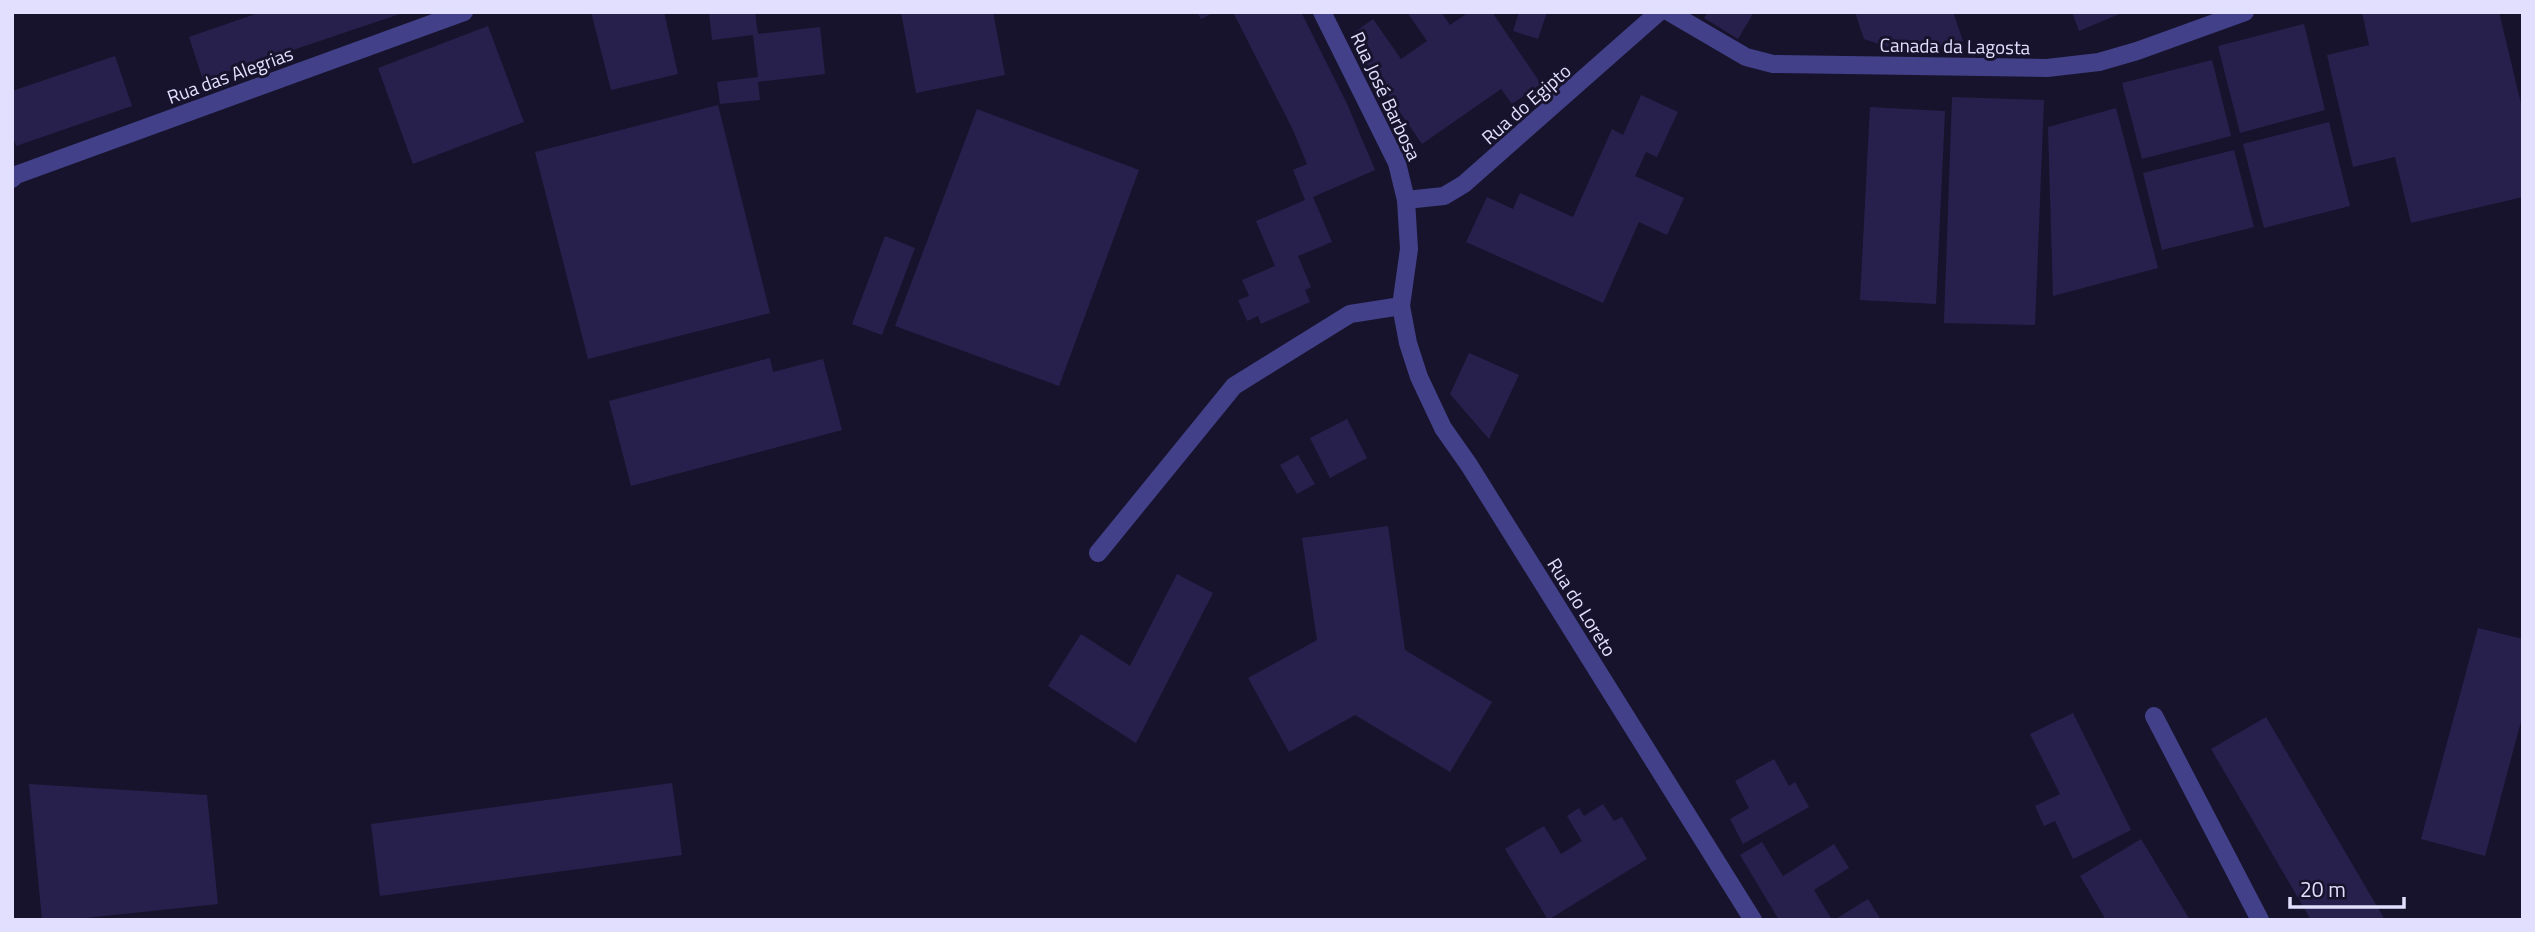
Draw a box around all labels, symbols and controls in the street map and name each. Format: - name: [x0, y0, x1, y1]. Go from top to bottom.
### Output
- street label: Rua José Barbosa: [1344, 26, 1429, 166]
- street label: Canada da Lagosta: [1880, 30, 2031, 61]
- street label: Rua das Alegrias: [163, 38, 297, 111]
- street label: Rua do Egipto: [1474, 56, 1577, 151]
- street label: Rua do Loreto: [1541, 552, 1624, 662]
- scale bar: [2290, 866, 2404, 910]
- text: 20 m: [2300, 873, 2346, 905]

